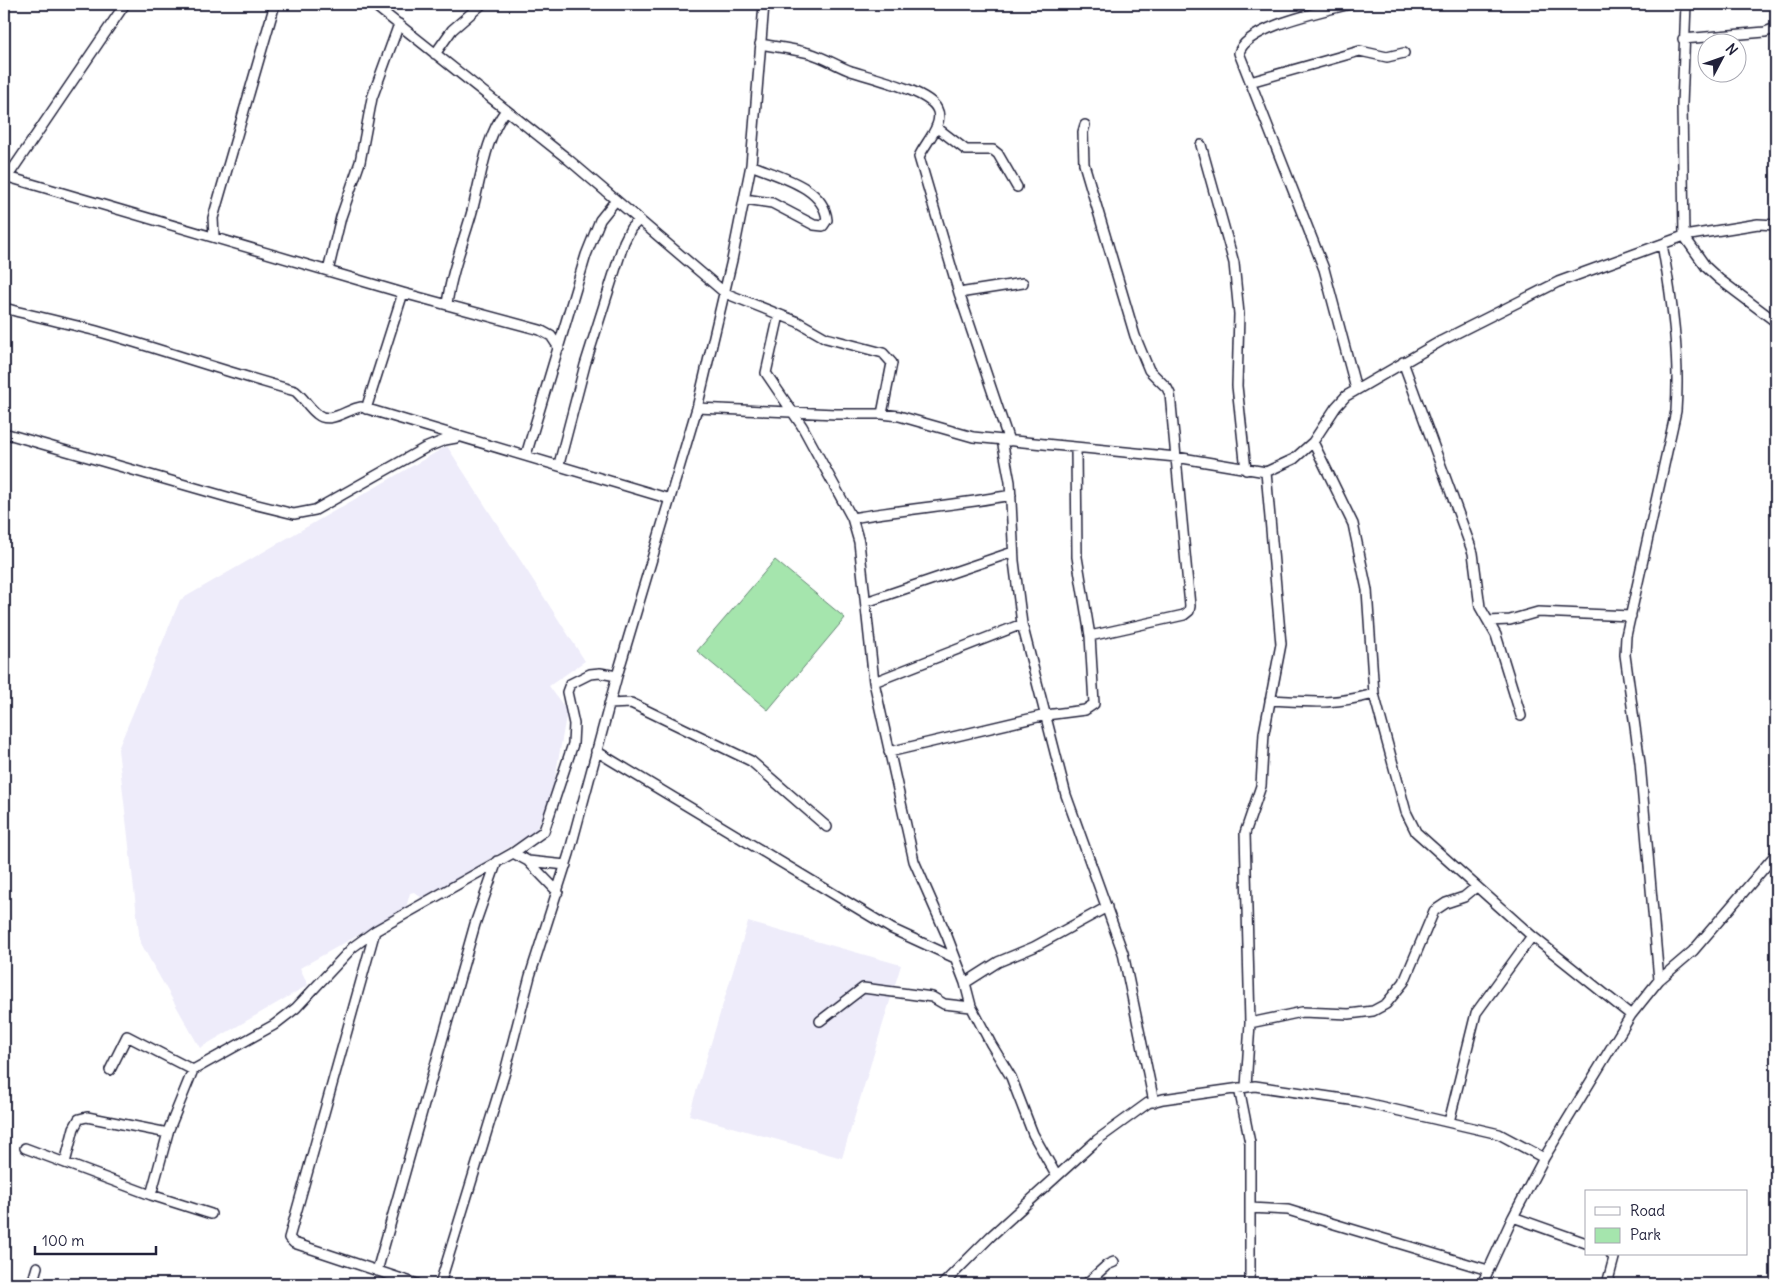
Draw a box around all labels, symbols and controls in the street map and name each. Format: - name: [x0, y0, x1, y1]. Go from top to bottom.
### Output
- north arrow: [1698, 32, 1748, 82]
- text: N: [1722, 40, 1742, 59]
- legend: [1585, 1190, 1748, 1256]
- text: Road: [1630, 1201, 1665, 1220]
- scale bar: [35, 1223, 156, 1255]
- text: Park: [1630, 1225, 1661, 1244]
- text: 100 m: [42, 1231, 84, 1250]

